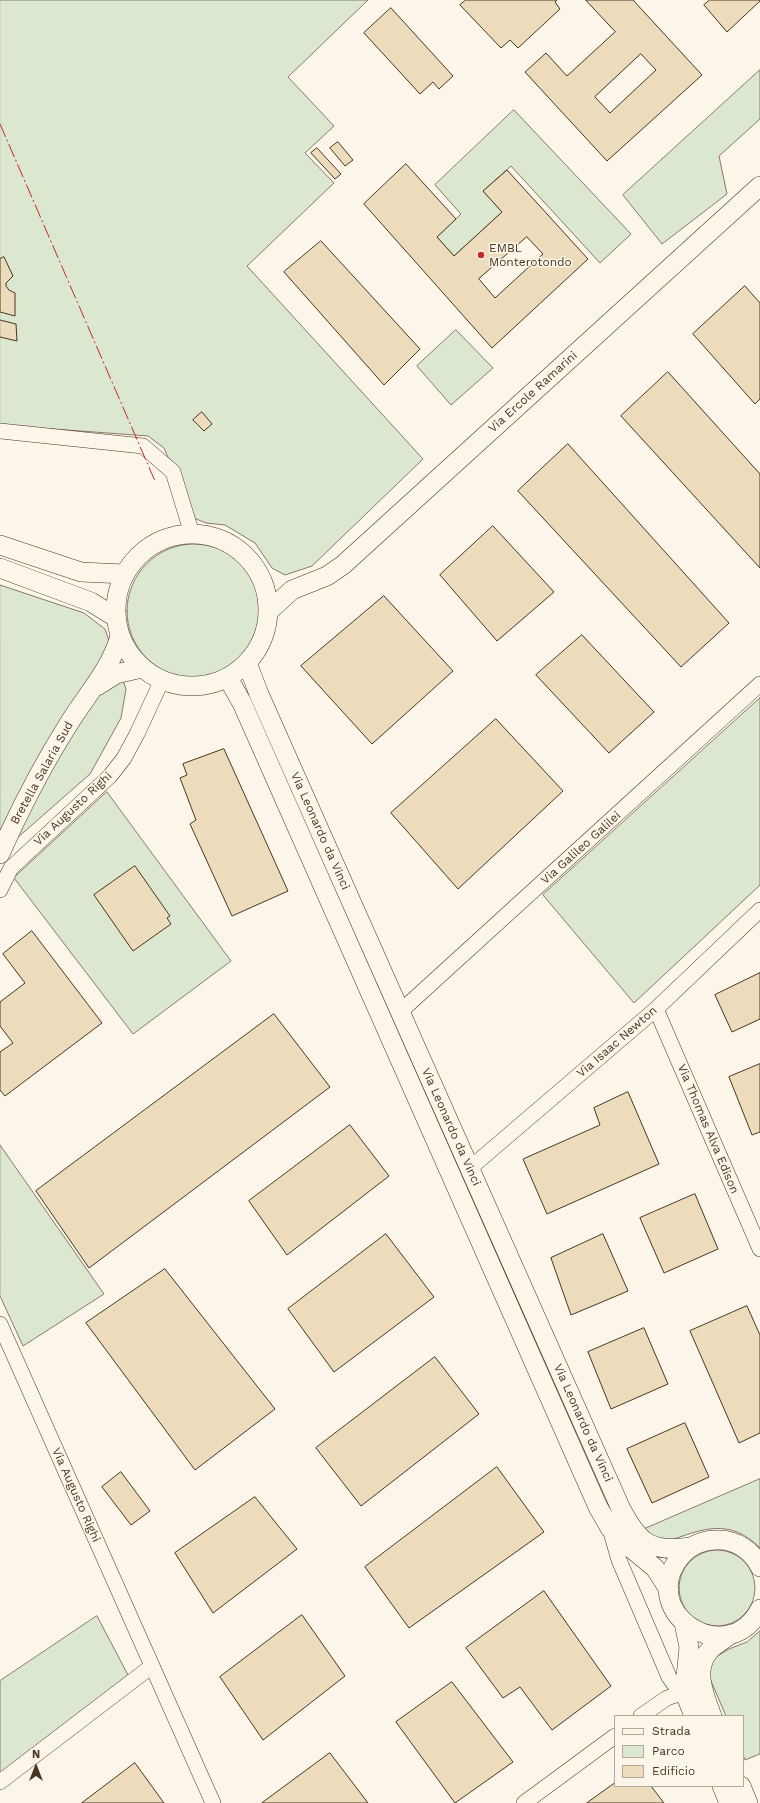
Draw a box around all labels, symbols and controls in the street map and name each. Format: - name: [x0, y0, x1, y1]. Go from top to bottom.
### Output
- place label: EMBL Monterotondo: [489, 241, 572, 269]
- marker: EMBL Monterotondo: [476, 250, 486, 260]
- street label: Via Ercole Ramarini: [486, 348, 580, 436]
- street label: Bretella Salaria Sud: [8, 719, 76, 827]
- street label: Via Augusto Righi: [31, 769, 115, 849]
- street label: Via Leonardo da Vinci: [288, 770, 352, 892]
- street label: Via Galileo Galilei: [538, 808, 624, 888]
- street label: Via Isaac Newton: [574, 1003, 660, 1081]
- street label: Via Thomas Alva Edison: [674, 1062, 742, 1196]
- street label: Via Leonardo da Vinci: [419, 1066, 483, 1188]
- street label: Via Leonardo da Vinci: [551, 1362, 615, 1484]
- street label: Via Augusto Righi: [49, 1446, 103, 1544]
- legend: [614, 1715, 744, 1787]
- text: Strada: [652, 1724, 691, 1738]
- text: Parco: [652, 1744, 685, 1758]
- north arrow: [16, 1747, 56, 1787]
- text: N: [32, 1748, 40, 1761]
- text: Edificio: [652, 1764, 695, 1778]

